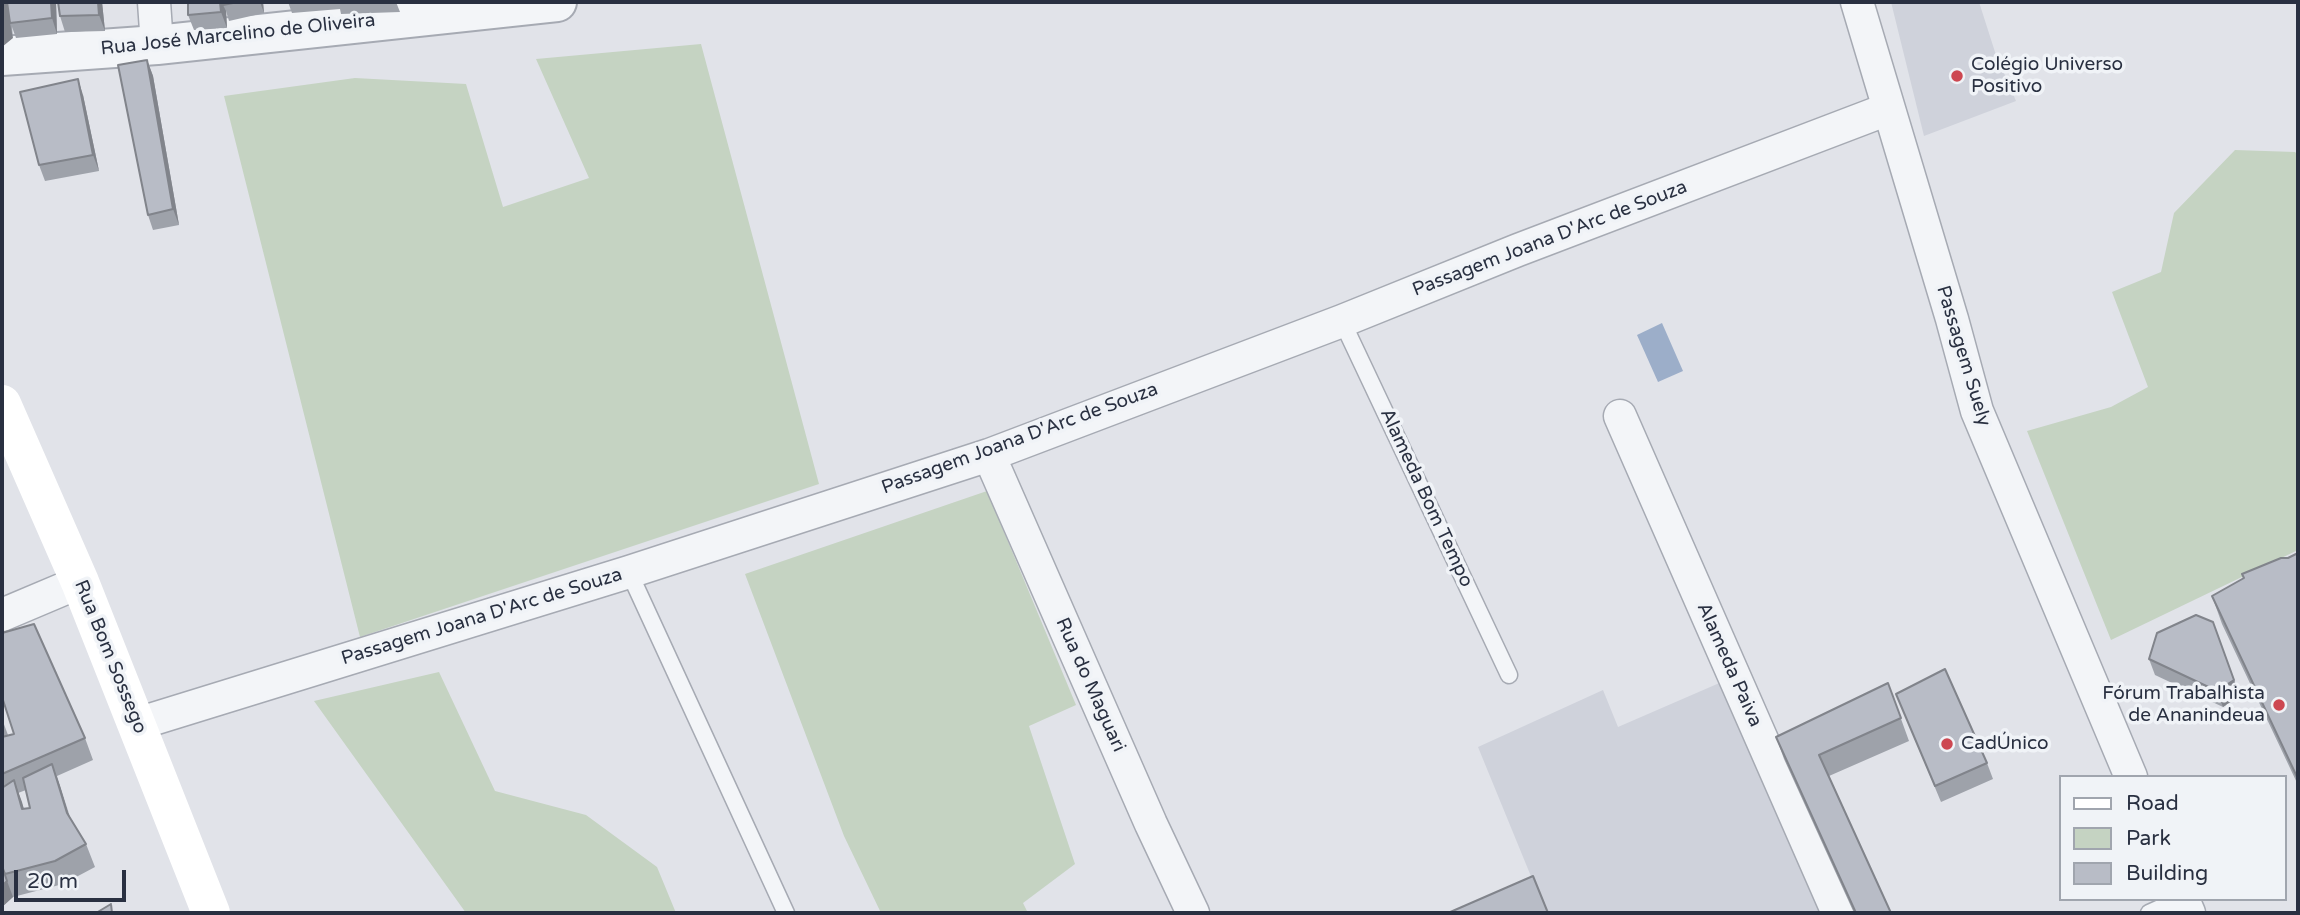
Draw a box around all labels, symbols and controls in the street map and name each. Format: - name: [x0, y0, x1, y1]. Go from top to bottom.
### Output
- street label: Rua José Marcelino de Oliveira: [100, 9, 376, 61]
- place label: Colégio Universo Positivo: [1971, 54, 2123, 98]
- marker: Colégio Universo Positivo: [1949, 68, 1965, 84]
- street label: Passagem Joana D'Arc de Souza: [1409, 176, 1691, 302]
- street label: Passagem Suely: [1931, 283, 1995, 429]
- street label: Passagem Joana D'Arc de Souza: [879, 378, 1161, 500]
- street label: Alameda Bom Tempo: [1375, 405, 1477, 591]
- street label: Passagem Joana D'Arc de Souza: [339, 563, 625, 671]
- street label: Rua Bom Sossego: [69, 577, 151, 737]
- street label: Alameda Paiva: [1691, 599, 1767, 731]
- street label: Rua do Maguari: [1050, 614, 1130, 756]
- place label: Fórum Trabalhista de Ananindeua: [2102, 683, 2265, 727]
- marker: Fórum Trabalhista de Ananindeua: [2271, 697, 2287, 713]
- place label: CadÚnico: [1961, 733, 2048, 755]
- marker: CadÚnico: [1939, 736, 1955, 752]
- legend: [2058, 775, 2286, 901]
- text: Road: [2126, 791, 2179, 816]
- text: Park: [2126, 826, 2171, 851]
- scale bar: [18, 856, 130, 900]
- text: Building: [2126, 861, 2208, 886]
- text: 20 m: [27, 869, 78, 894]

